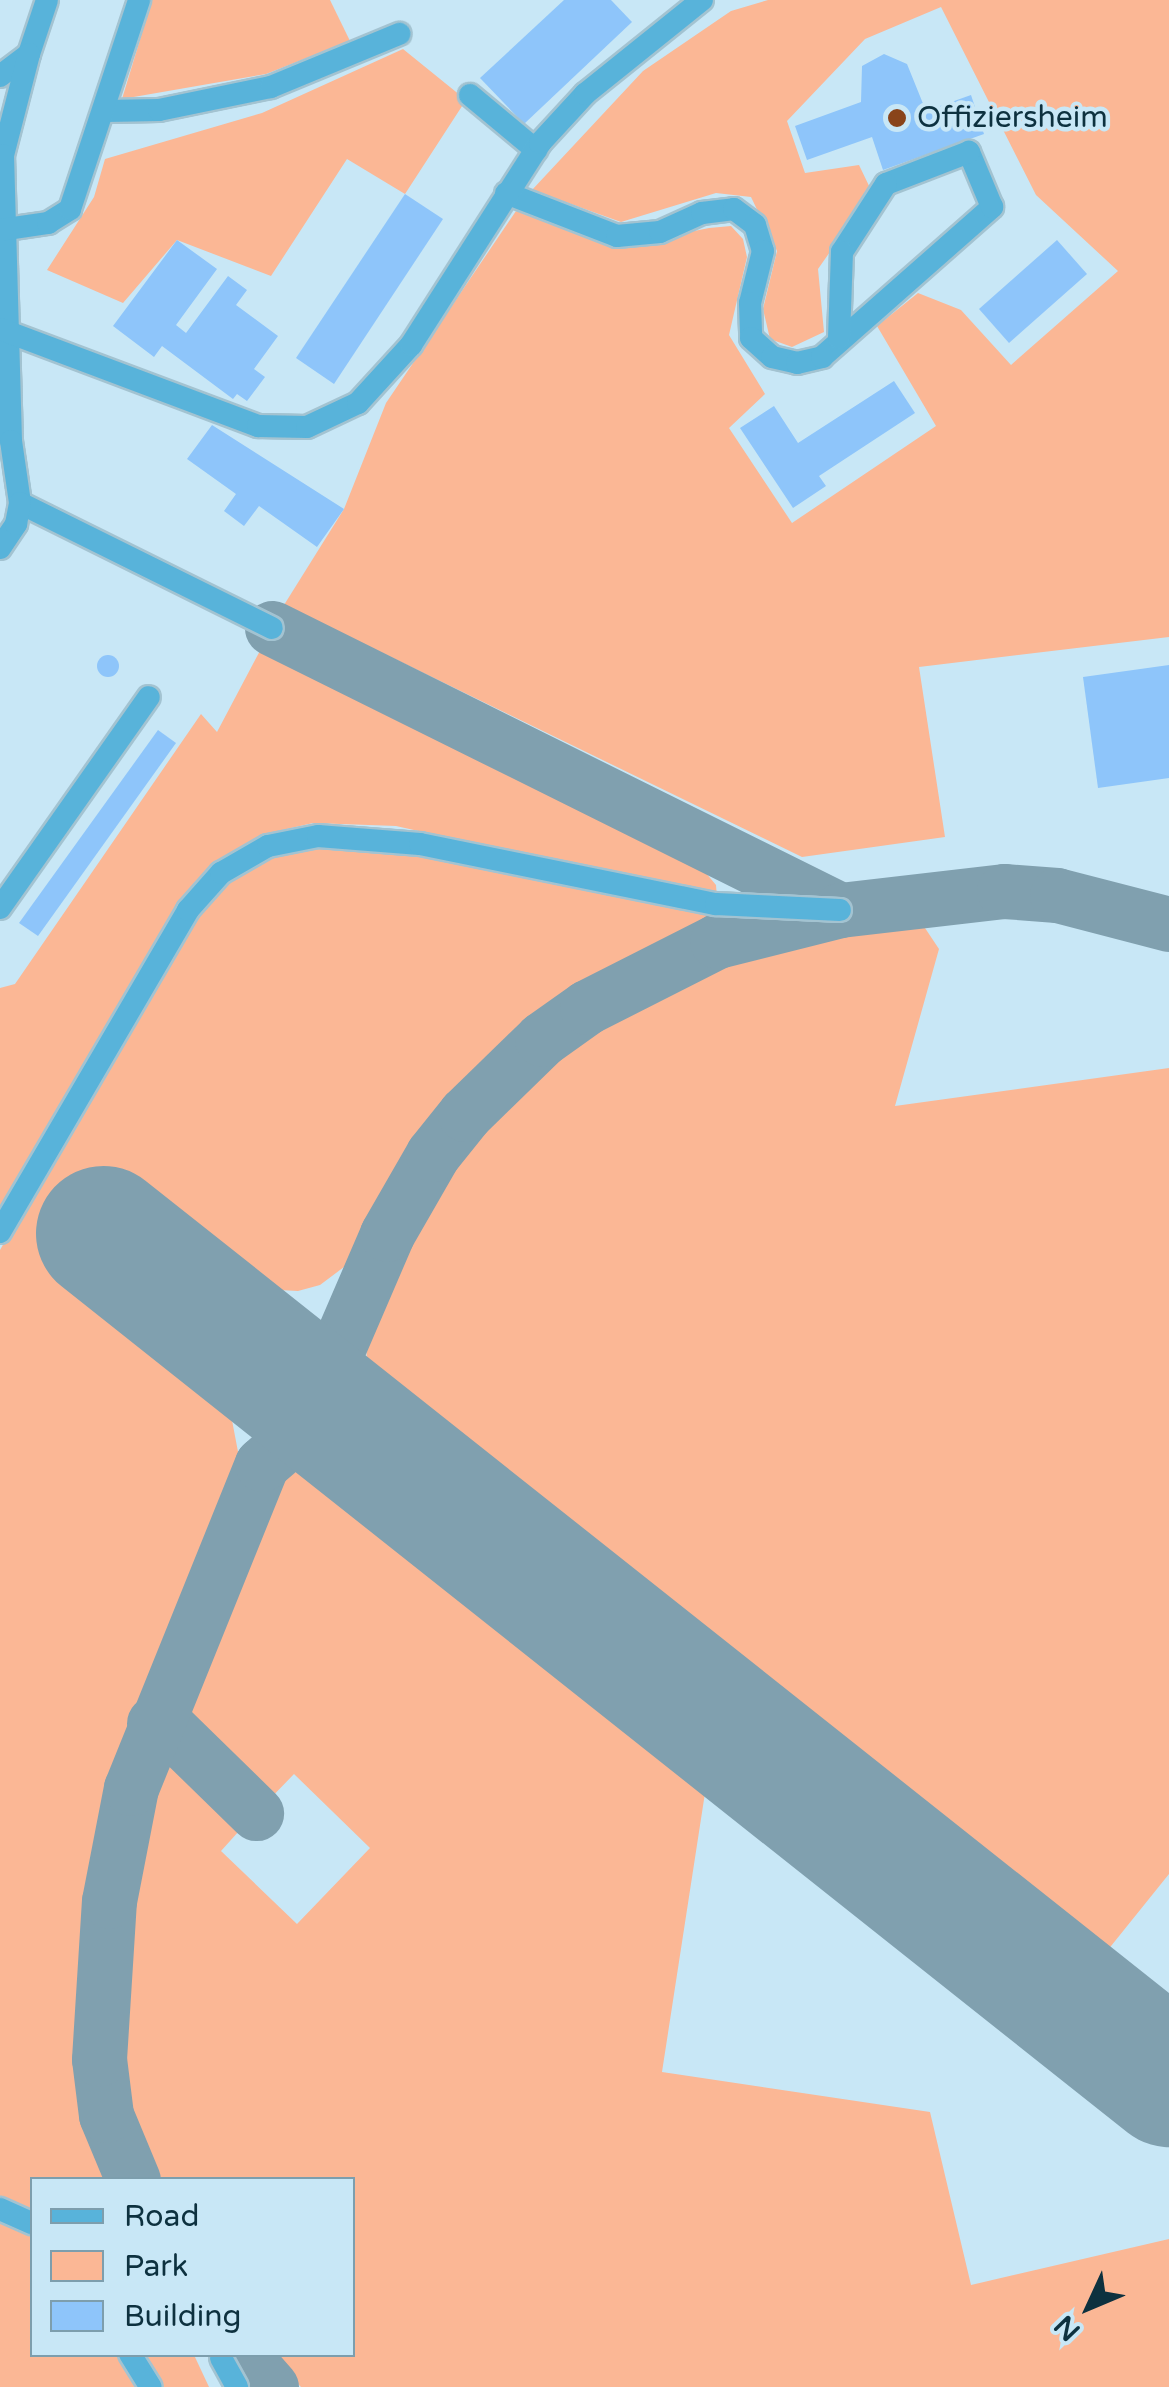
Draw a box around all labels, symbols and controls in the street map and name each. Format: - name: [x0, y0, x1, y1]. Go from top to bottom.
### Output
- place label: Offiziersheim: [917, 100, 1108, 136]
- marker: Offiziersheim: [886, 107, 908, 129]
- legend: [30, 2177, 355, 2357]
- text: Road: [124, 2198, 199, 2235]
- text: Park: [124, 2248, 188, 2285]
- north arrow: [1039, 2257, 1139, 2357]
- text: Building: [124, 2298, 241, 2335]
- text: N: [1047, 2308, 1087, 2348]

